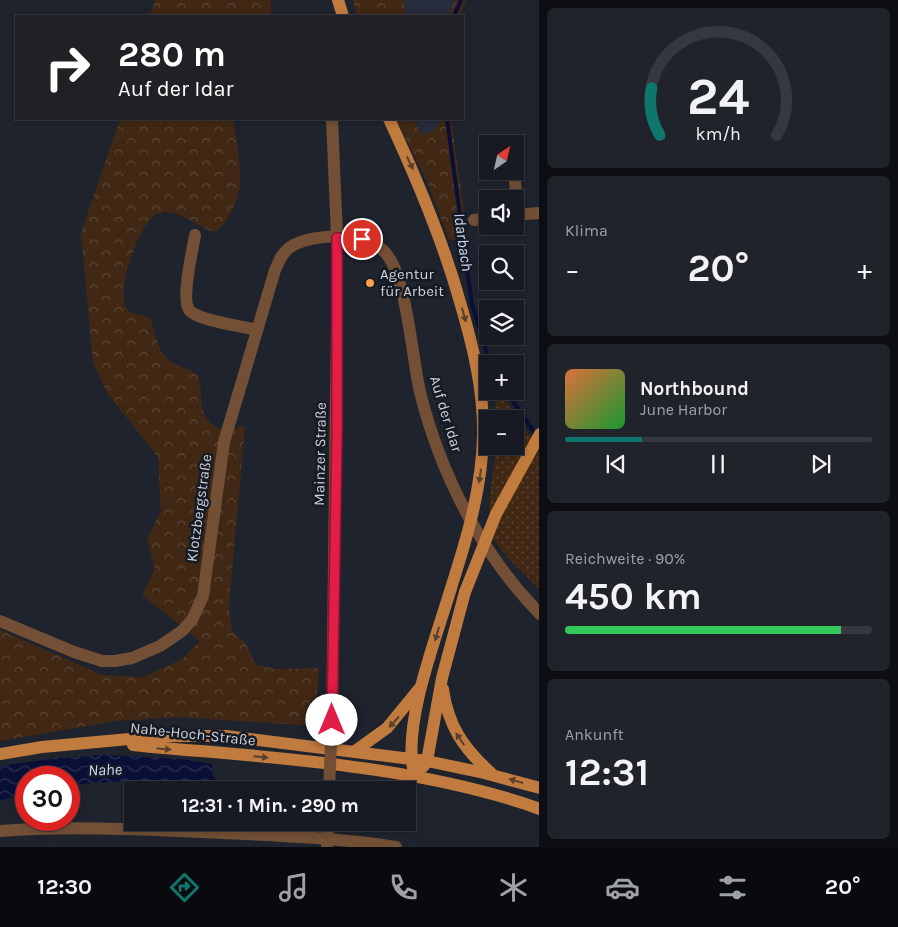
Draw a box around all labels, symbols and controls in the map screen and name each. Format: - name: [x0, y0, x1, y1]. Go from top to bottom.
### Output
- text: 280 m: [118, 34, 226, 75]
- icon: right: [35, 35, 100, 100]
- text: 24: [687, 66, 750, 127]
- text: Auf der Idar: [118, 76, 234, 102]
- text: km/h: [696, 124, 741, 145]
- north arrow: [479, 135, 524, 180]
- map controls: [479, 135, 524, 455]
- one-way arrow: [406, 156, 414, 170]
- button: sound: [479, 190, 524, 235]
- water label: Idarbach: [450, 212, 477, 272]
- pin: [341, 218, 383, 260]
- text: Klima: [565, 221, 608, 240]
- icon: arrive: [348, 225, 376, 253]
- button: search: [479, 245, 524, 290]
- text: 20°: [688, 246, 749, 291]
- text: −: [565, 253, 580, 286]
- text: +: [857, 253, 872, 286]
- place label: Agentur für Arbeit: [380, 265, 444, 300]
- marker: Agentur für Arbeit: [364, 277, 376, 289]
- button: layers: [479, 300, 524, 345]
- one-way arrow: [461, 308, 469, 323]
- button: +: [479, 355, 524, 400]
- street label: Auf der Idar: [426, 374, 466, 455]
- text: Northbound: [640, 378, 749, 400]
- text: June Harbor: [640, 400, 727, 419]
- street label: Mainzer Straße: [310, 402, 330, 506]
- button: −: [479, 410, 524, 455]
- icon: previous: [602, 450, 630, 478]
- icon: pause: [704, 450, 732, 478]
- icon: next: [807, 450, 835, 478]
- street label: Klotzbergstraße: [183, 453, 215, 563]
- one-way arrow: [475, 468, 483, 484]
- text: Reichweite · 90%: [565, 549, 685, 568]
- text: 450 km: [565, 574, 702, 619]
- one-way arrow: [433, 627, 441, 642]
- position arrow: [305, 693, 357, 745]
- one-way arrow: [388, 715, 400, 727]
- street label: Nahe-Hoch-Straße: [129, 718, 257, 750]
- text: Ankunft: [565, 725, 624, 744]
- one-way arrow: [455, 733, 465, 746]
- one-way arrow: [156, 745, 172, 753]
- text: 12:31: [565, 750, 649, 795]
- one-way arrow: [253, 753, 269, 761]
- water label: Nahe: [88, 759, 123, 780]
- speed limit sign: 30: [15, 766, 80, 831]
- one-way arrow: [509, 777, 524, 785]
- text: 12:31 · 1 Min. · 290 m: [181, 795, 359, 817]
- icon: directions: [167, 870, 202, 905]
- icon: music: [276, 870, 311, 905]
- icon: phone: [386, 870, 421, 905]
- icon: climate: [496, 870, 531, 905]
- icon: car: [605, 870, 640, 905]
- icon: filters: [715, 870, 750, 905]
- text: 12:30: [37, 874, 92, 900]
- text: 20°: [825, 874, 861, 900]

